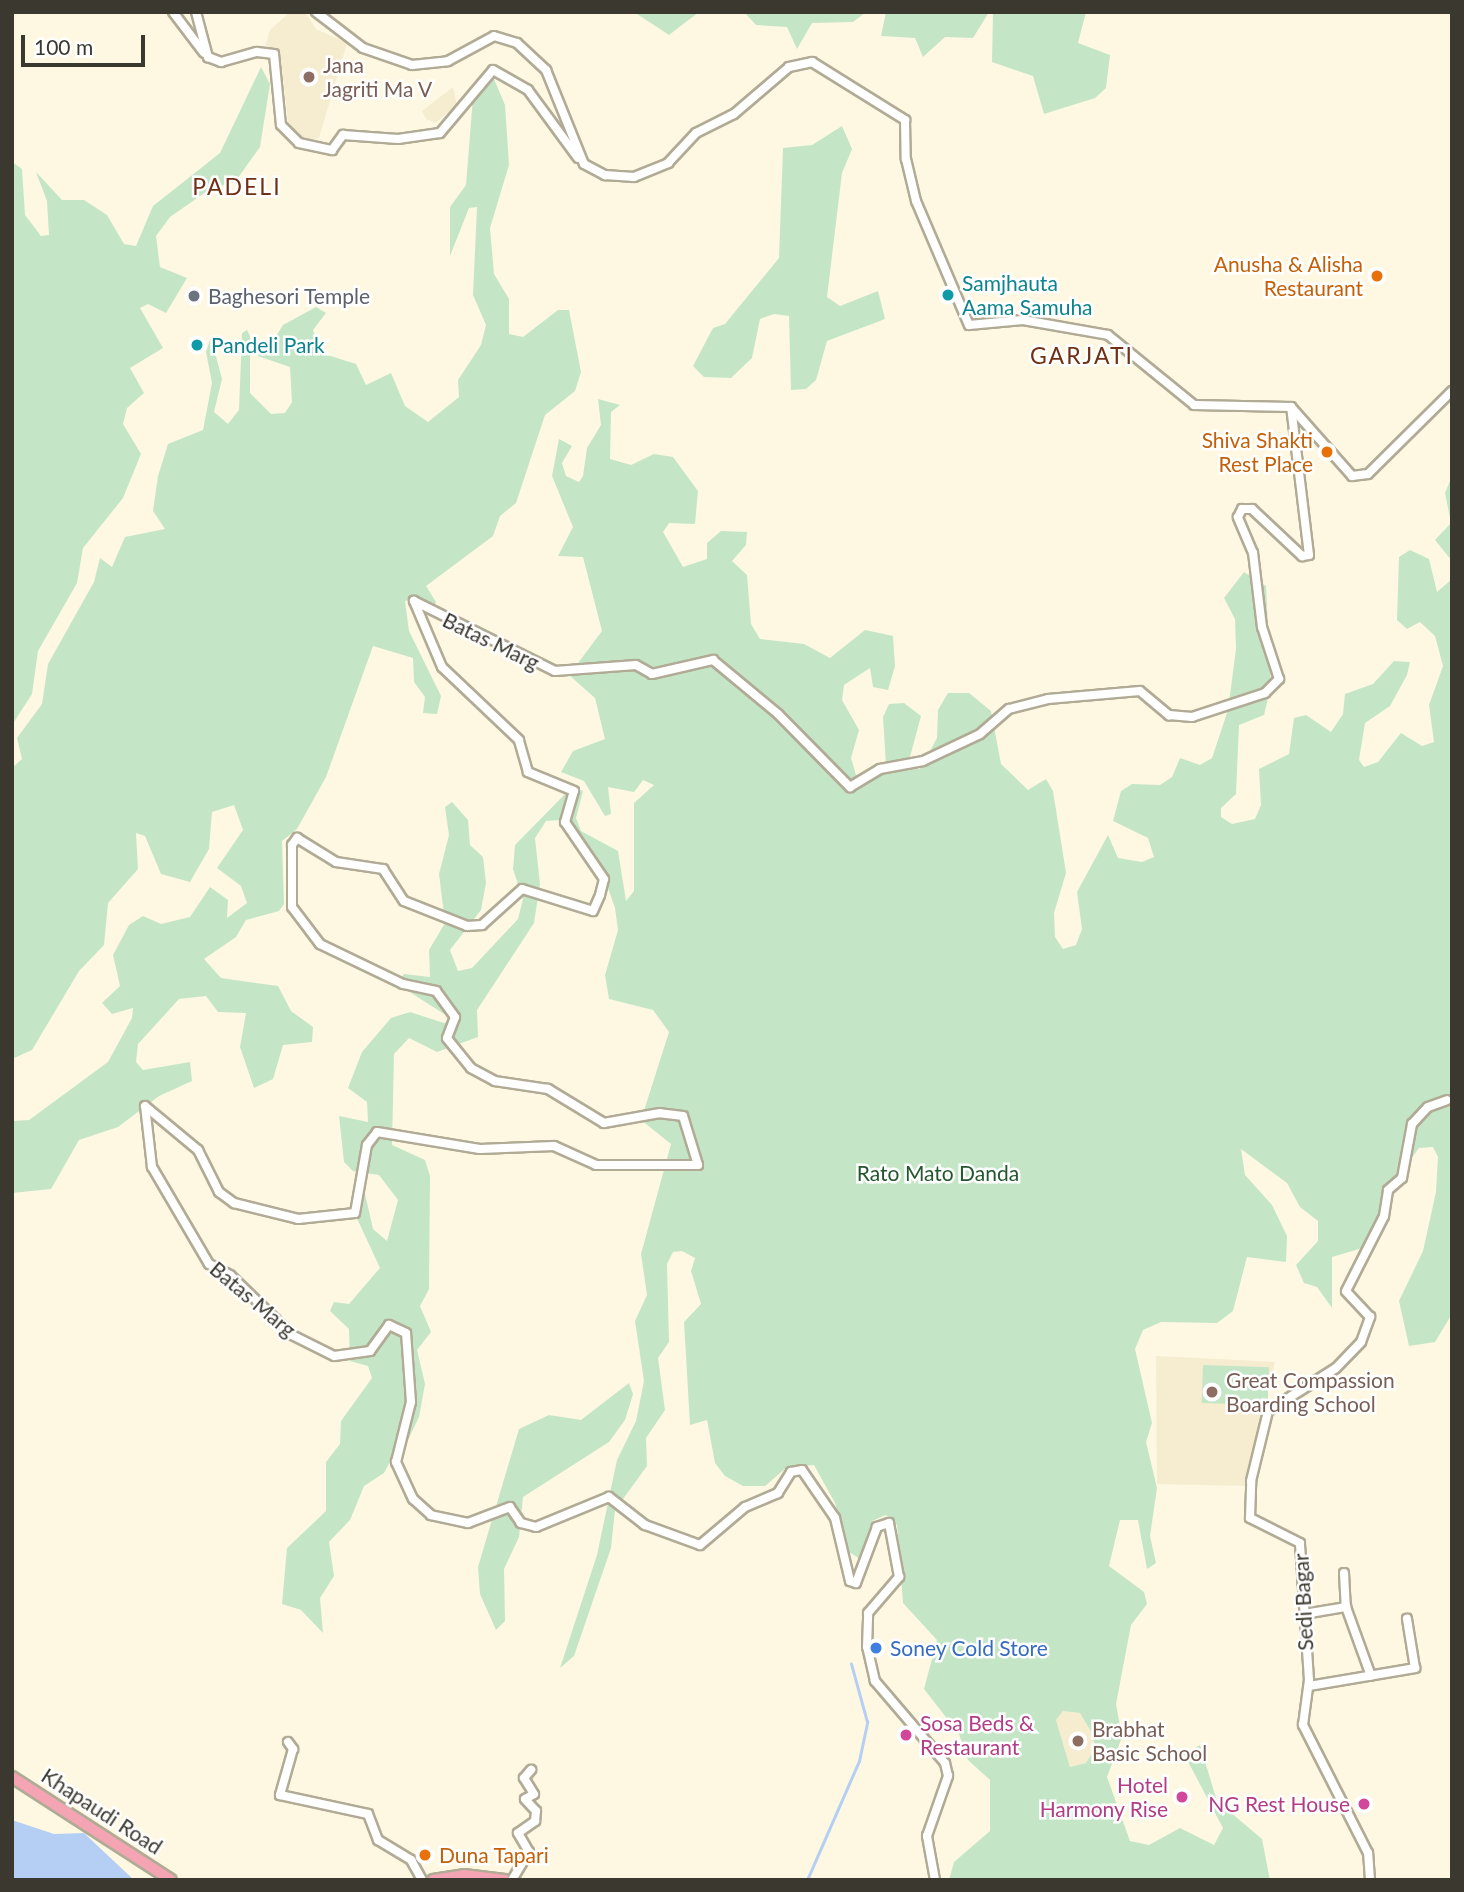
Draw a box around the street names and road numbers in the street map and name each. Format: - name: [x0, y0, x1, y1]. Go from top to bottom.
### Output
- street label: Batas Marg: [439, 607, 543, 675]
- street label: Batas Marg: [205, 1256, 301, 1342]
- street label: Sedi Bagar: [1288, 1553, 1318, 1651]
- street label: Khapaudi Road: [37, 1763, 167, 1859]

